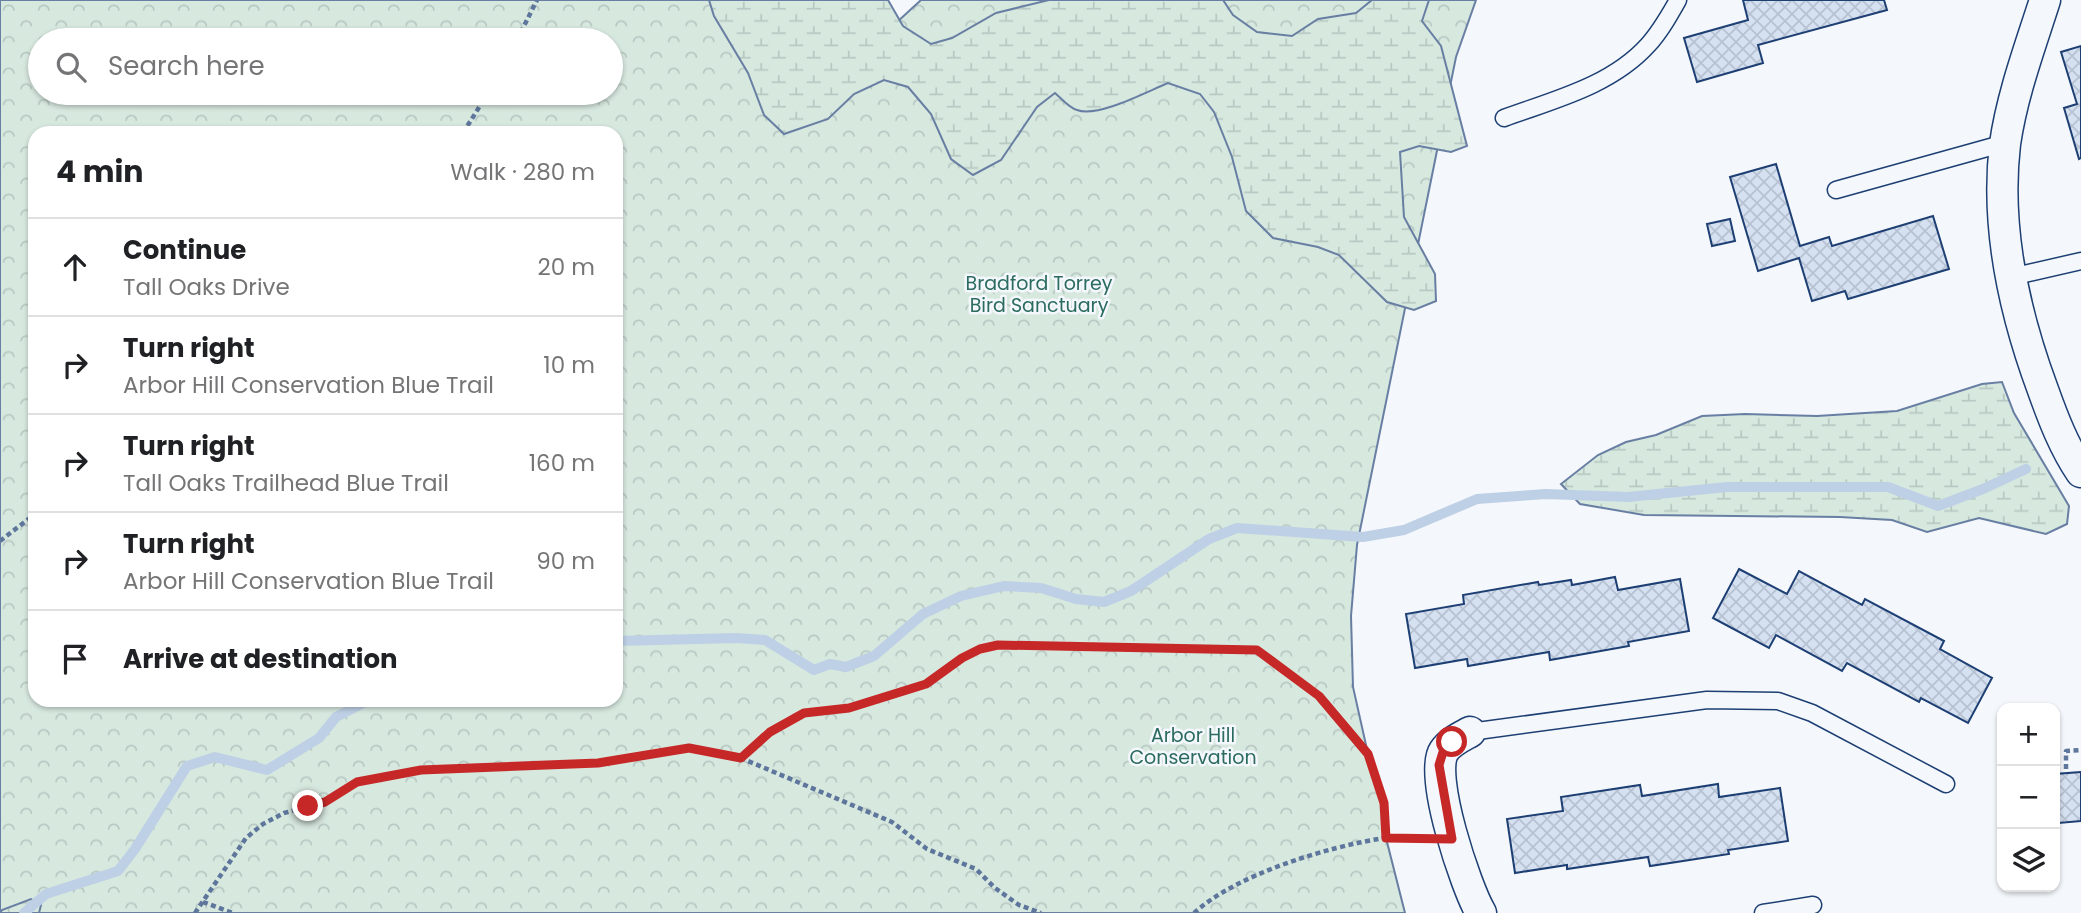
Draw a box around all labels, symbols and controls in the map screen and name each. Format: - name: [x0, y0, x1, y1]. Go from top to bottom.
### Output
- search box: [28, 28, 623, 105]
- icon: search: [52, 48, 90, 86]
- text: Search here: [108, 48, 265, 84]
- text: 4 min: [56, 150, 144, 193]
- text: Walk · 280 m: [450, 156, 595, 188]
- text: Continue: [123, 232, 246, 268]
- icon: ahead: [56, 248, 94, 286]
- text: 20 m: [537, 251, 595, 283]
- park label: Bradford Torrey Bird Sanctuary: [966, 270, 1113, 319]
- text: Tall Oaks Drive: [123, 271, 290, 303]
- text: Turn right: [123, 330, 255, 366]
- icon: right: [56, 346, 94, 384]
- text: 10 m: [543, 349, 595, 381]
- text: Arbor Hill Conservation Blue Trail: [123, 369, 494, 401]
- text: Turn right: [123, 428, 255, 464]
- icon: right: [56, 444, 94, 482]
- text: 160 m: [529, 447, 595, 479]
- text: Tall Oaks Trailhead Blue Trail: [123, 467, 449, 499]
- text: Turn right: [123, 526, 255, 562]
- icon: right: [56, 542, 94, 580]
- text: 90 m: [536, 545, 595, 577]
- text: Arbor Hill Conservation Blue Trail: [123, 565, 494, 597]
- icon: arrive: [56, 640, 94, 678]
- text: Arrive at destination: [123, 641, 398, 677]
- map controls: [1997, 703, 2060, 892]
- button: +: [1997, 703, 2060, 766]
- park label: Arbor Hill Conservation: [1129, 722, 1257, 771]
- route start: [1436, 726, 1467, 757]
- button: −: [1997, 766, 2060, 829]
- route end: [292, 790, 323, 821]
- button: layers: [1997, 829, 2060, 892]

